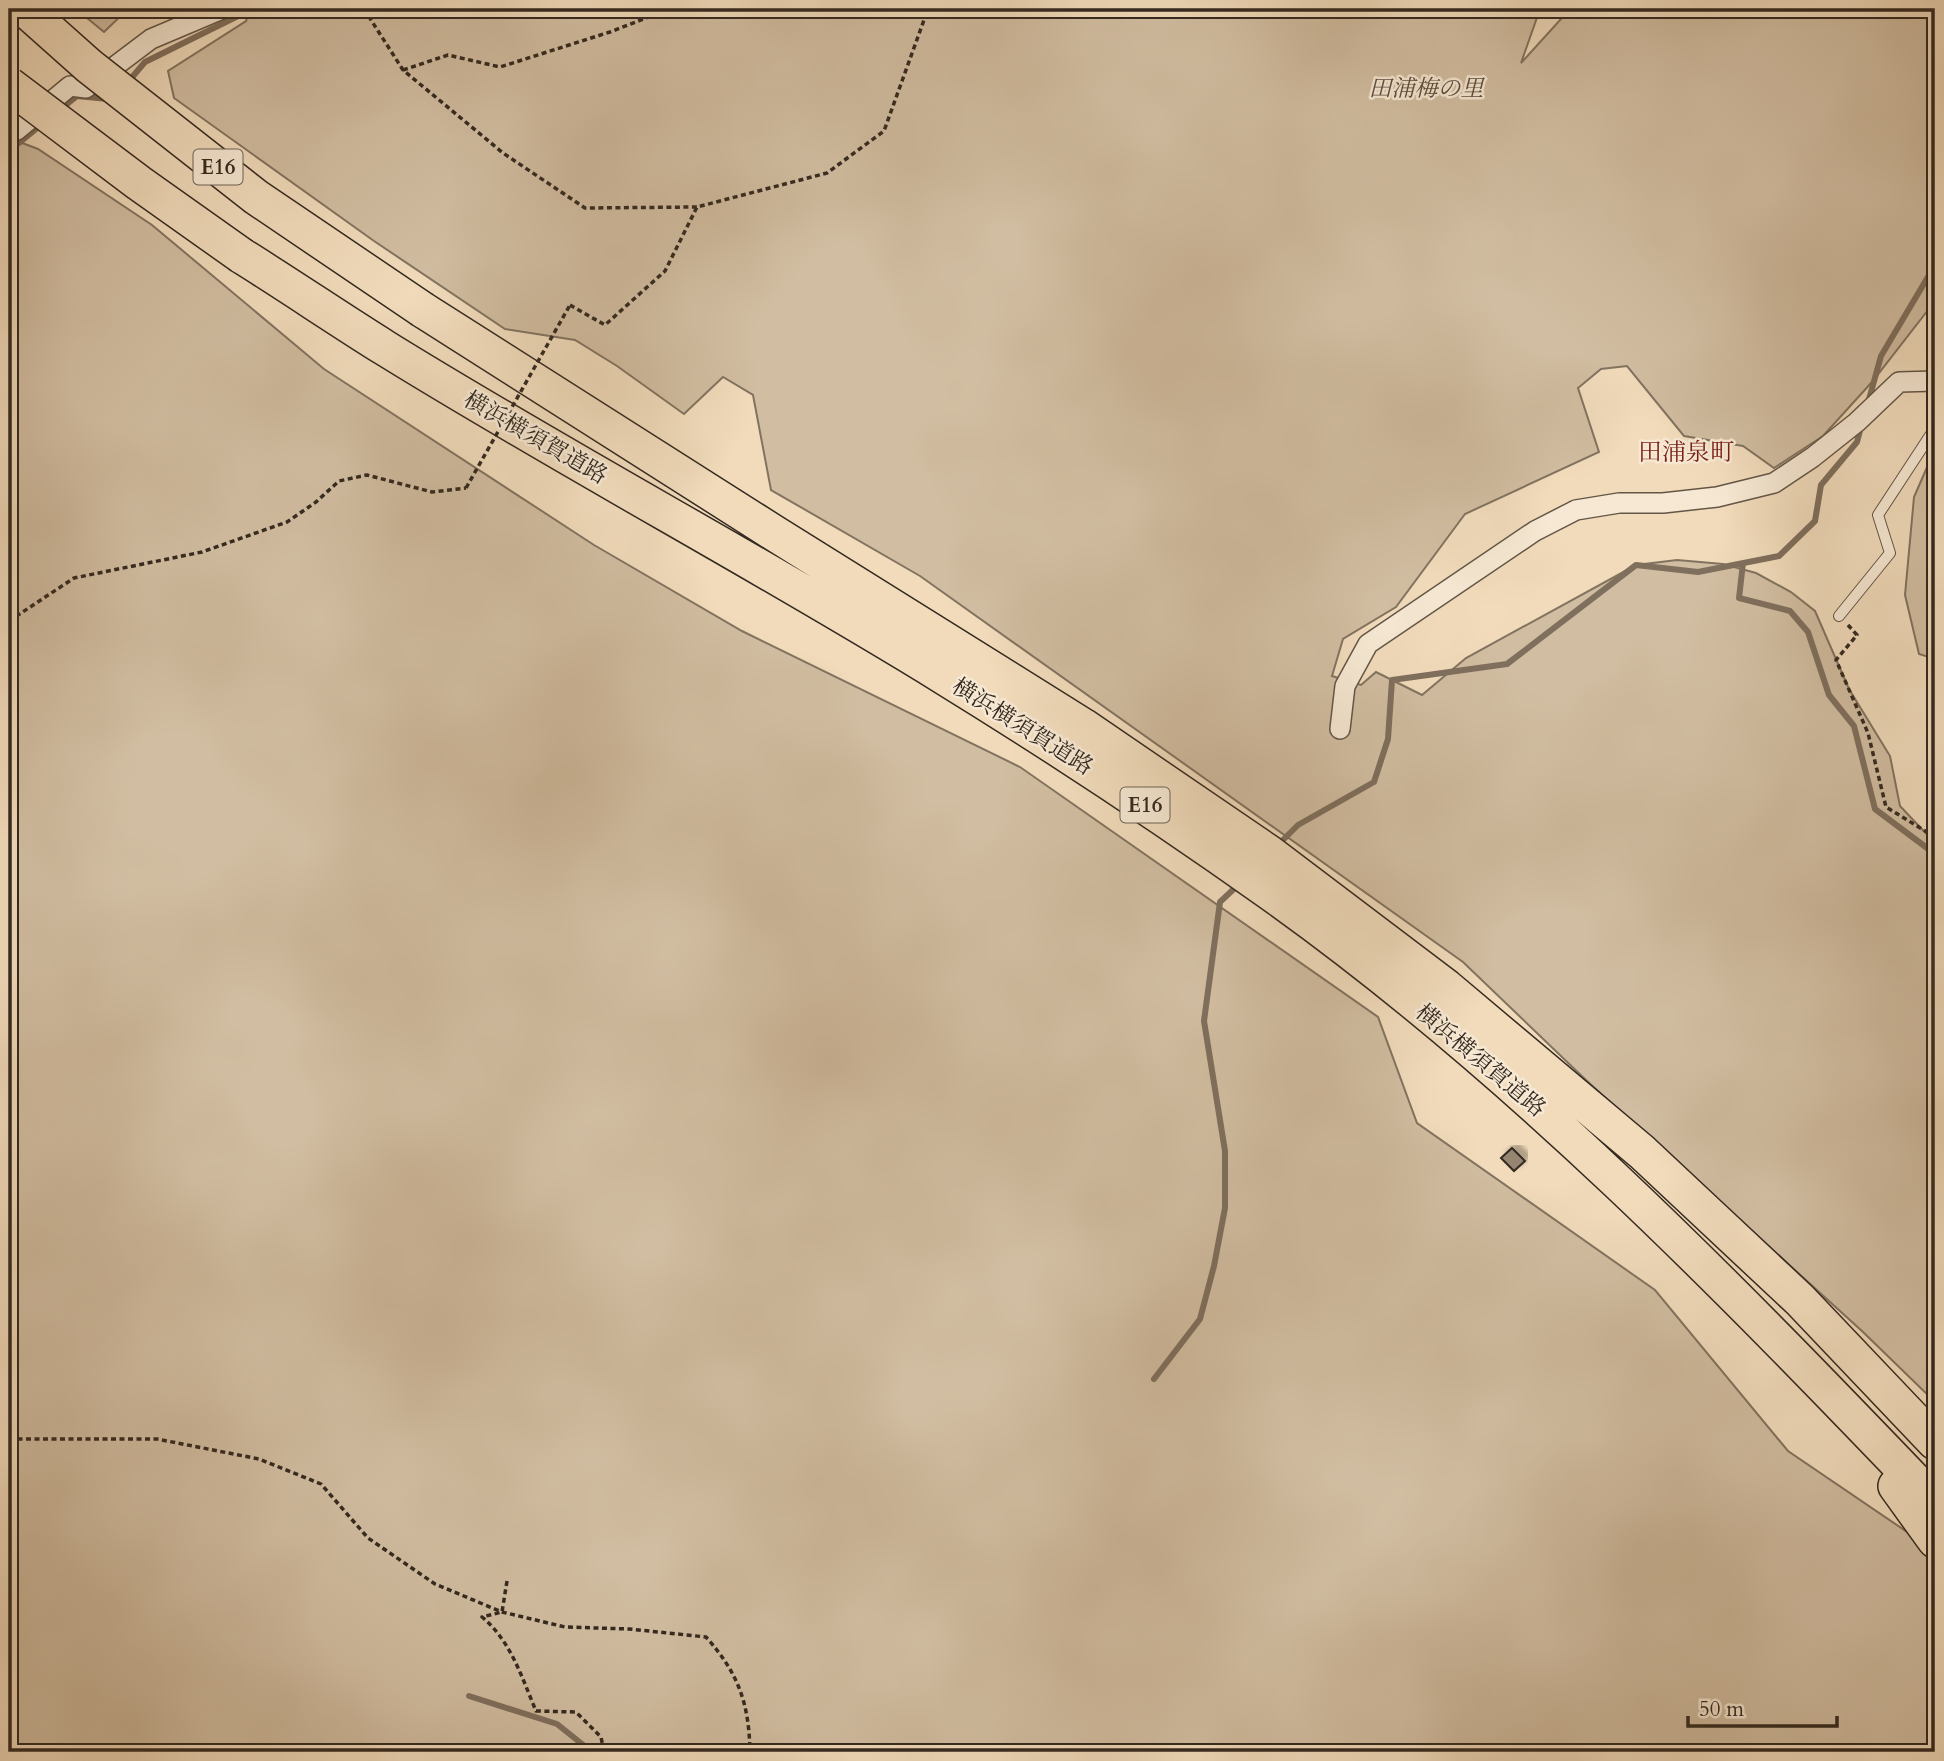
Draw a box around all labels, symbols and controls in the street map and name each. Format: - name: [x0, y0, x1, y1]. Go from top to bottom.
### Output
- park label: 田浦梅の里: [1369, 73, 1486, 104]
- road number: E16: [194, 150, 242, 184]
- street label: 横浜横須賀道路: [458, 384, 613, 491]
- district label: 田浦泉町: [1638, 436, 1734, 469]
- street label: 横浜横須賀道路: [946, 671, 1099, 782]
- road number: E16: [1120, 788, 1170, 822]
- street label: 横浜横須賀道路: [1409, 997, 1552, 1124]
- scale bar: [1688, 1684, 1837, 1728]
- text: 50 m: [1699, 1695, 1744, 1724]

